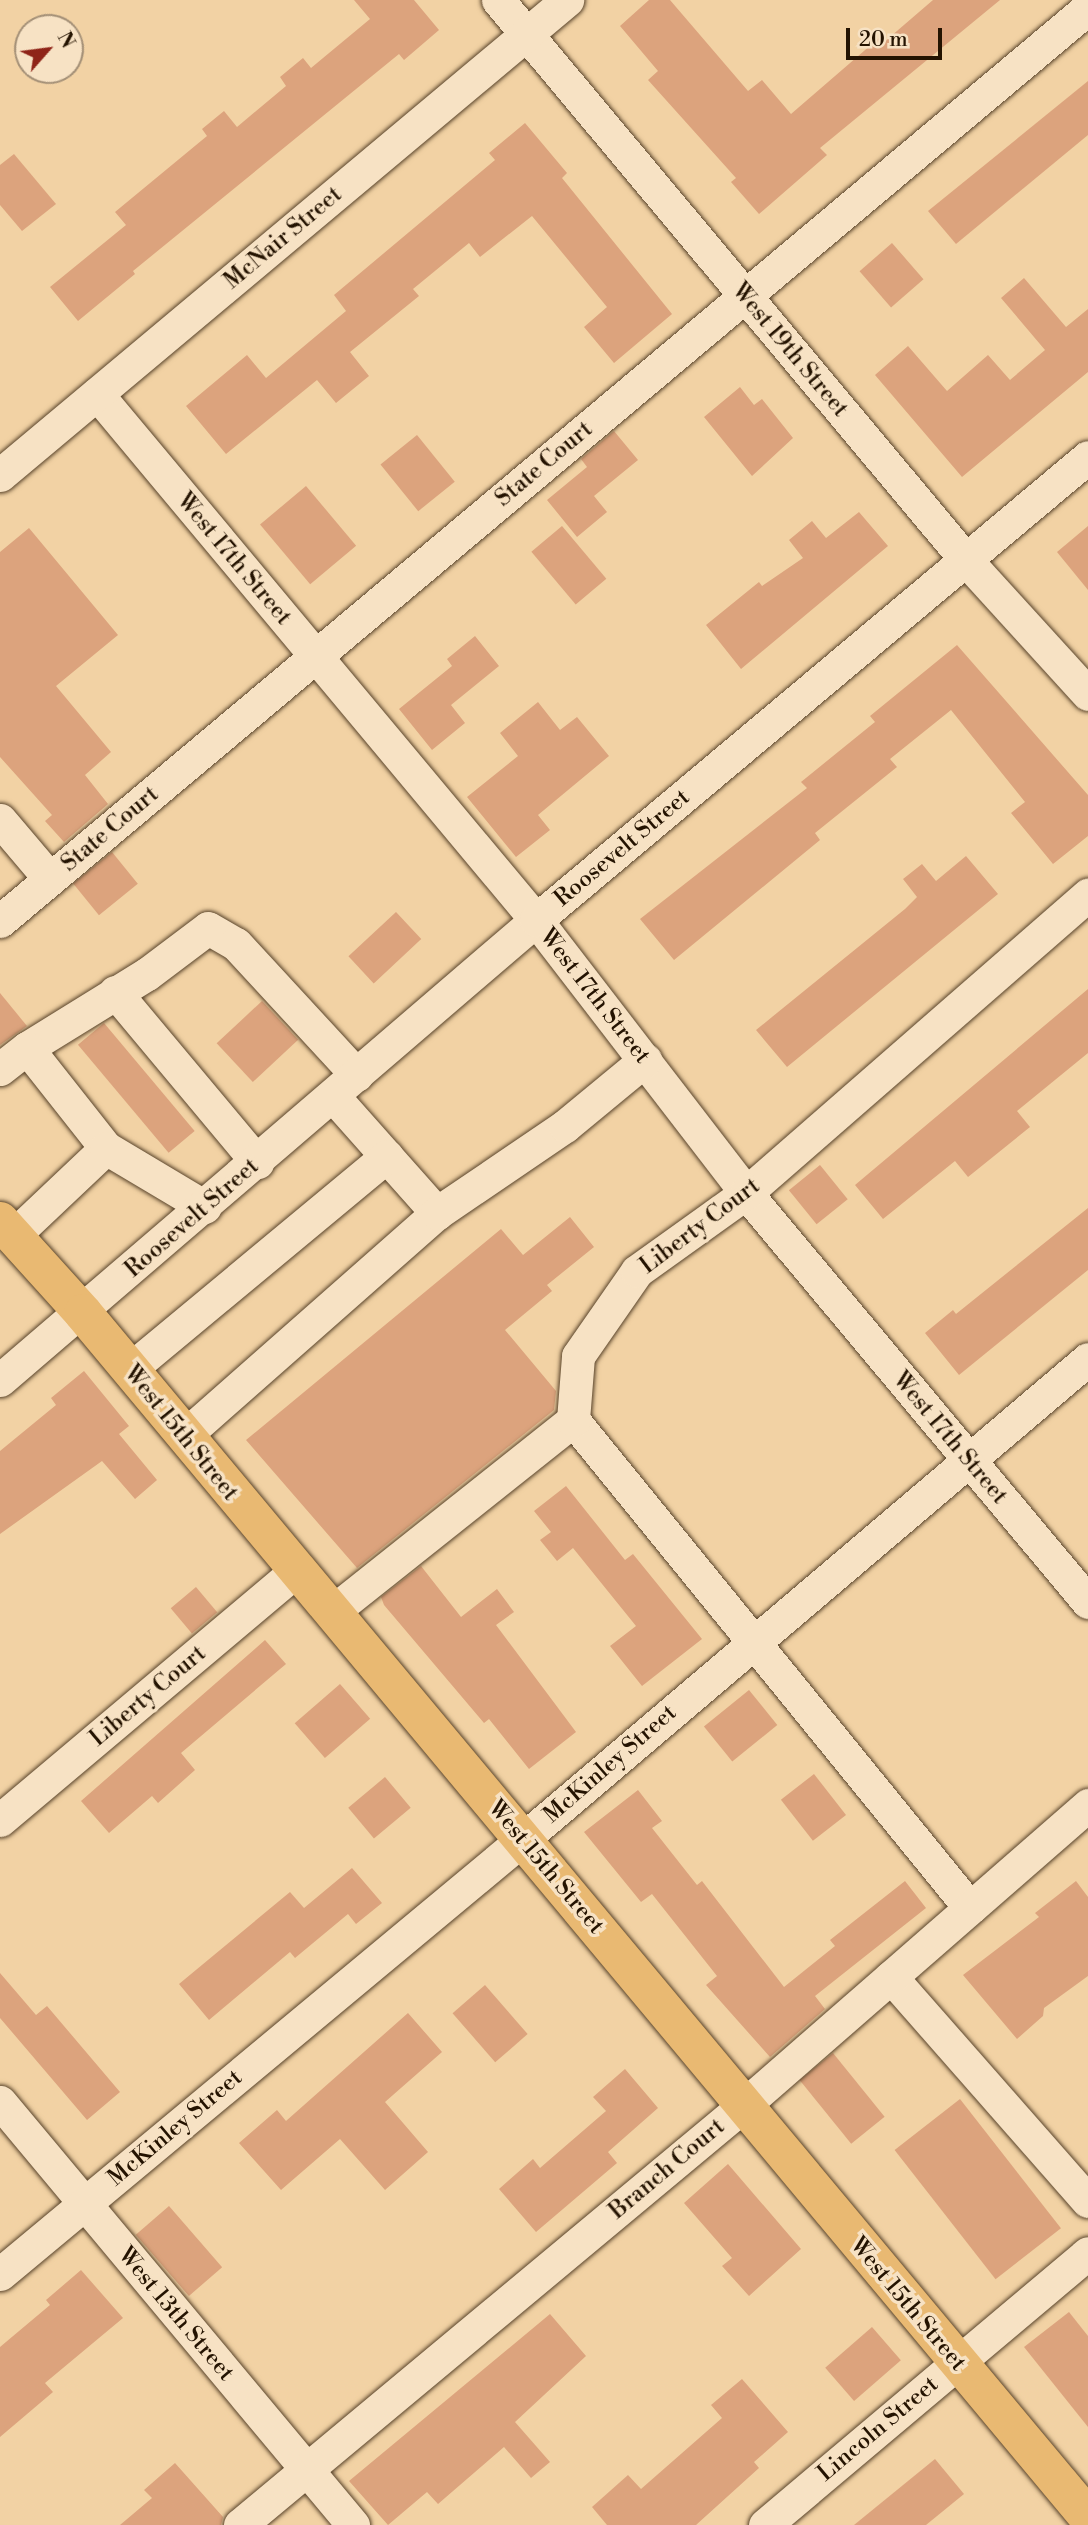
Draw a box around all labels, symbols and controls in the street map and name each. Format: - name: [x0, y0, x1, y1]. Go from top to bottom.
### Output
- north arrow: [14, 14, 84, 84]
- scale bar: [850, 14, 946, 58]
- text: 20 m: [859, 27, 908, 53]
- text: N: [52, 28, 80, 52]
- street label: McNair Street: [219, 181, 347, 295]
- street label: West 19th Street: [726, 277, 854, 423]
- street label: State Court: [490, 415, 598, 513]
- street label: West 17th Street: [171, 487, 297, 631]
- street label: State Court: [56, 780, 164, 878]
- street label: Roosevelt Street: [549, 783, 695, 913]
- street label: West 17th Street: [534, 923, 656, 1069]
- street label: Roosevelt Street: [120, 1152, 264, 1284]
- street label: Liberty Court: [635, 1172, 765, 1280]
- street label: West 15th Street: [118, 1360, 244, 1506]
- street label: West 17th Street: [887, 1366, 1013, 1510]
- street label: Liberty Court: [84, 1640, 212, 1752]
- street label: McKinley Street: [538, 1699, 682, 1829]
- street label: West 15th Street: [482, 1795, 610, 1939]
- street label: McKinley Street: [102, 2064, 248, 2192]
- street label: Branch Court: [604, 2113, 730, 2225]
- street label: West 15th Street: [844, 2232, 972, 2376]
- street label: West 13th Street: [112, 2242, 240, 2386]
- street label: Lincoln Street: [812, 2371, 944, 2487]

